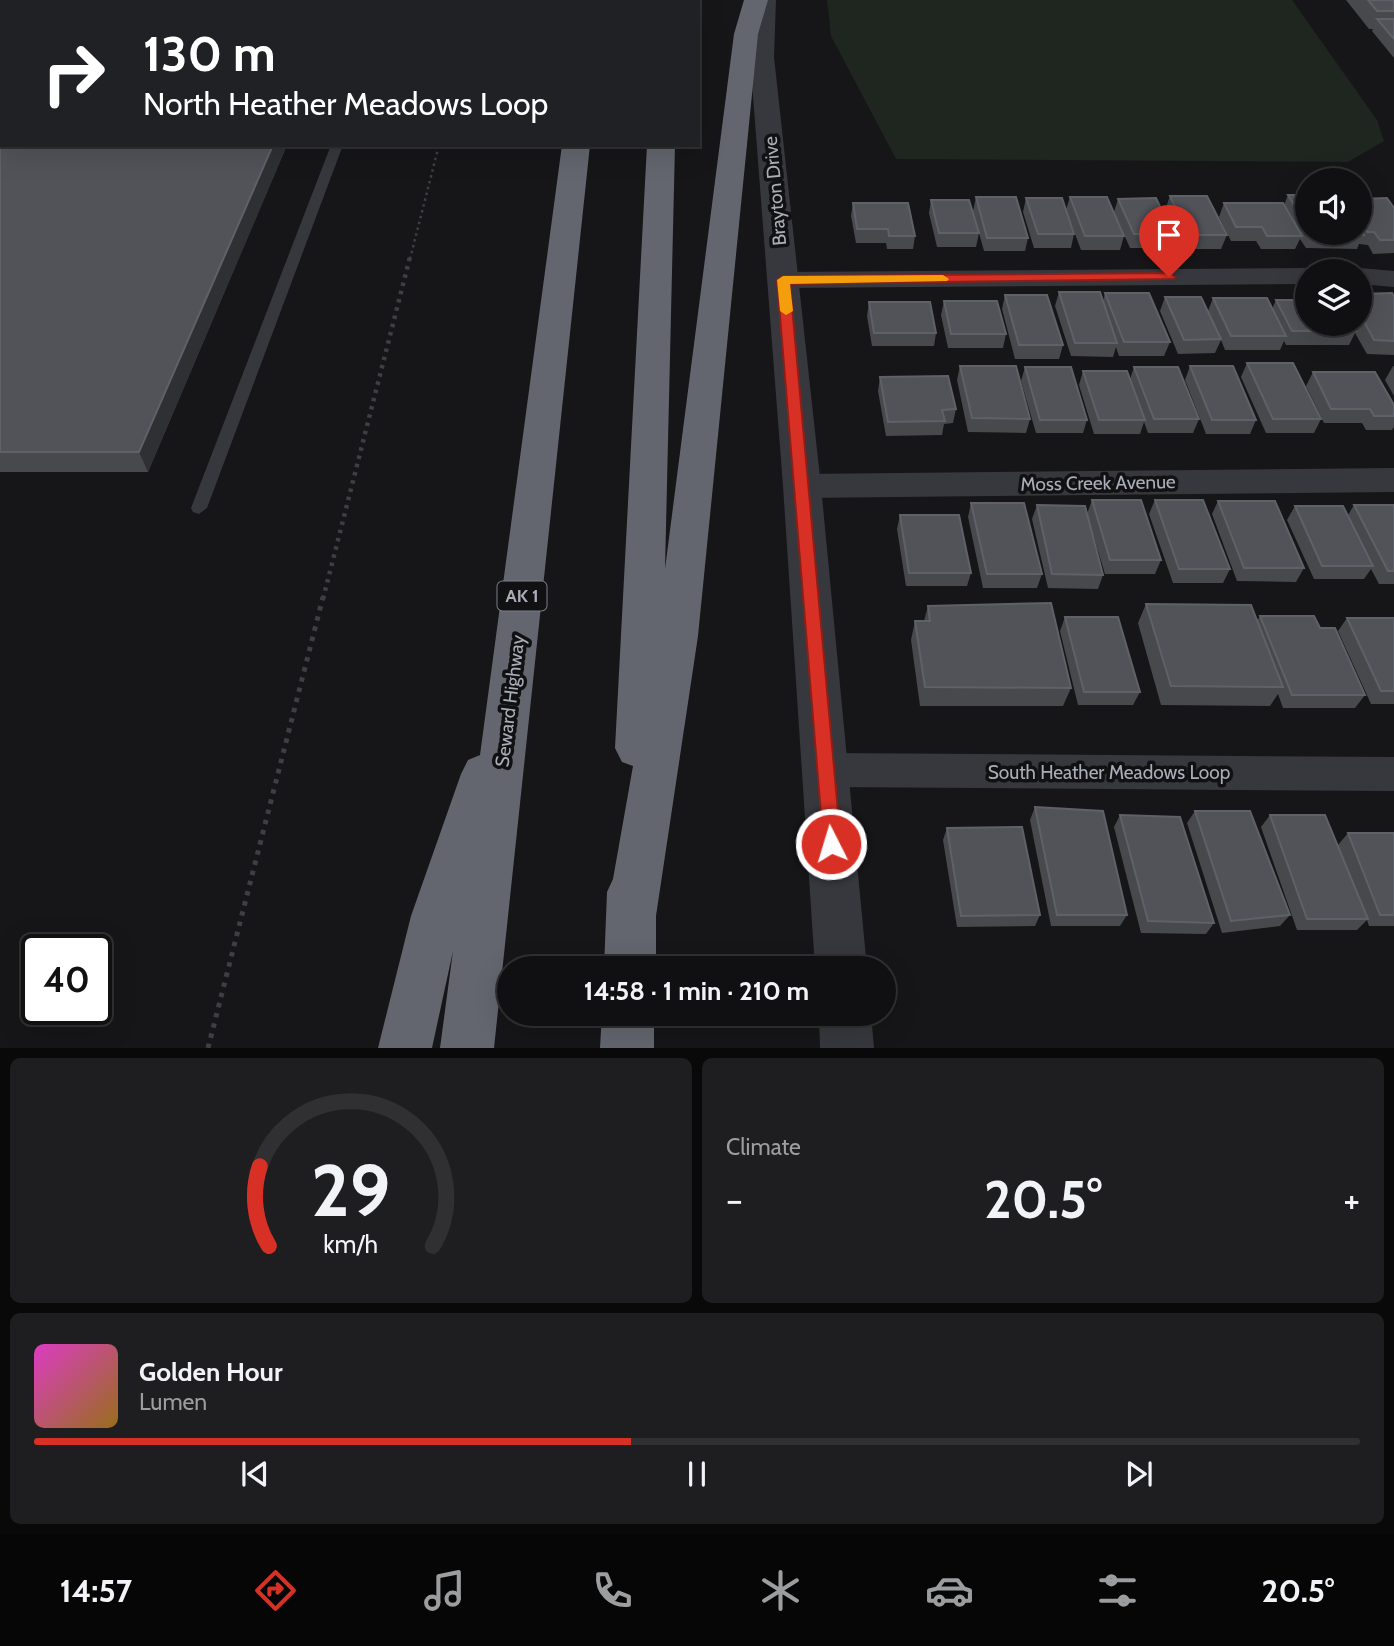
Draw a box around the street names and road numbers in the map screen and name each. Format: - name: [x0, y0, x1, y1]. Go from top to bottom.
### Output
- street label: Brayton Drive: [759, 135, 791, 247]
- street label: Moss Creek Avenue: [1020, 470, 1176, 496]
- road number: AK 1: [498, 582, 546, 610]
- street label: Seward Highway: [490, 633, 530, 768]
- street label: South Heather Meadows Loop: [988, 761, 1230, 784]

